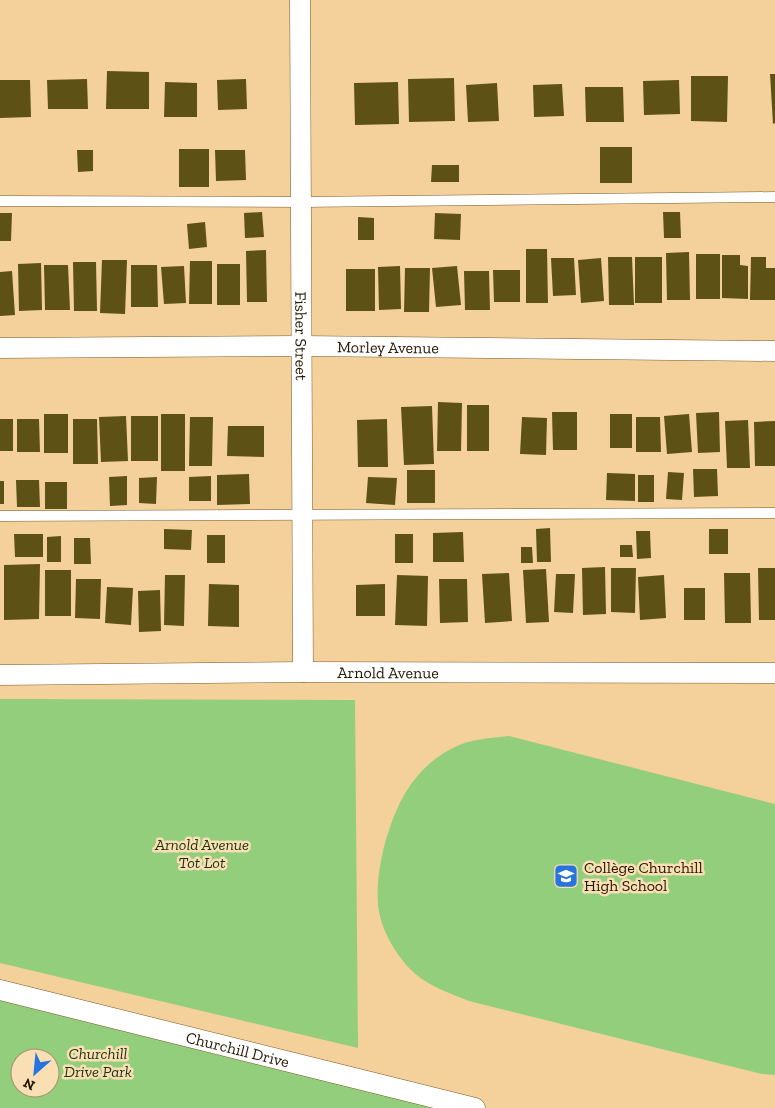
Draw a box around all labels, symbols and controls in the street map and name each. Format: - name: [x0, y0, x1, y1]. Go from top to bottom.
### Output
- street label: Fisher Street: [292, 291, 311, 381]
- street label: Morley Avenue: [337, 337, 439, 357]
- street label: Arnold Avenue: [337, 663, 439, 682]
- park label: Arnold Avenue Tot Lot: [154, 835, 249, 872]
- place label: Collège Churchill High School: [584, 858, 703, 895]
- school or university icon: Collège Churchill High School: [553, 863, 579, 889]
- street label: Churchill Drive: [184, 1027, 291, 1071]
- park label: Churchill Drive Park: [64, 1044, 132, 1081]
- north arrow: [10, 1048, 60, 1098]
- text: N: [20, 1074, 38, 1094]

